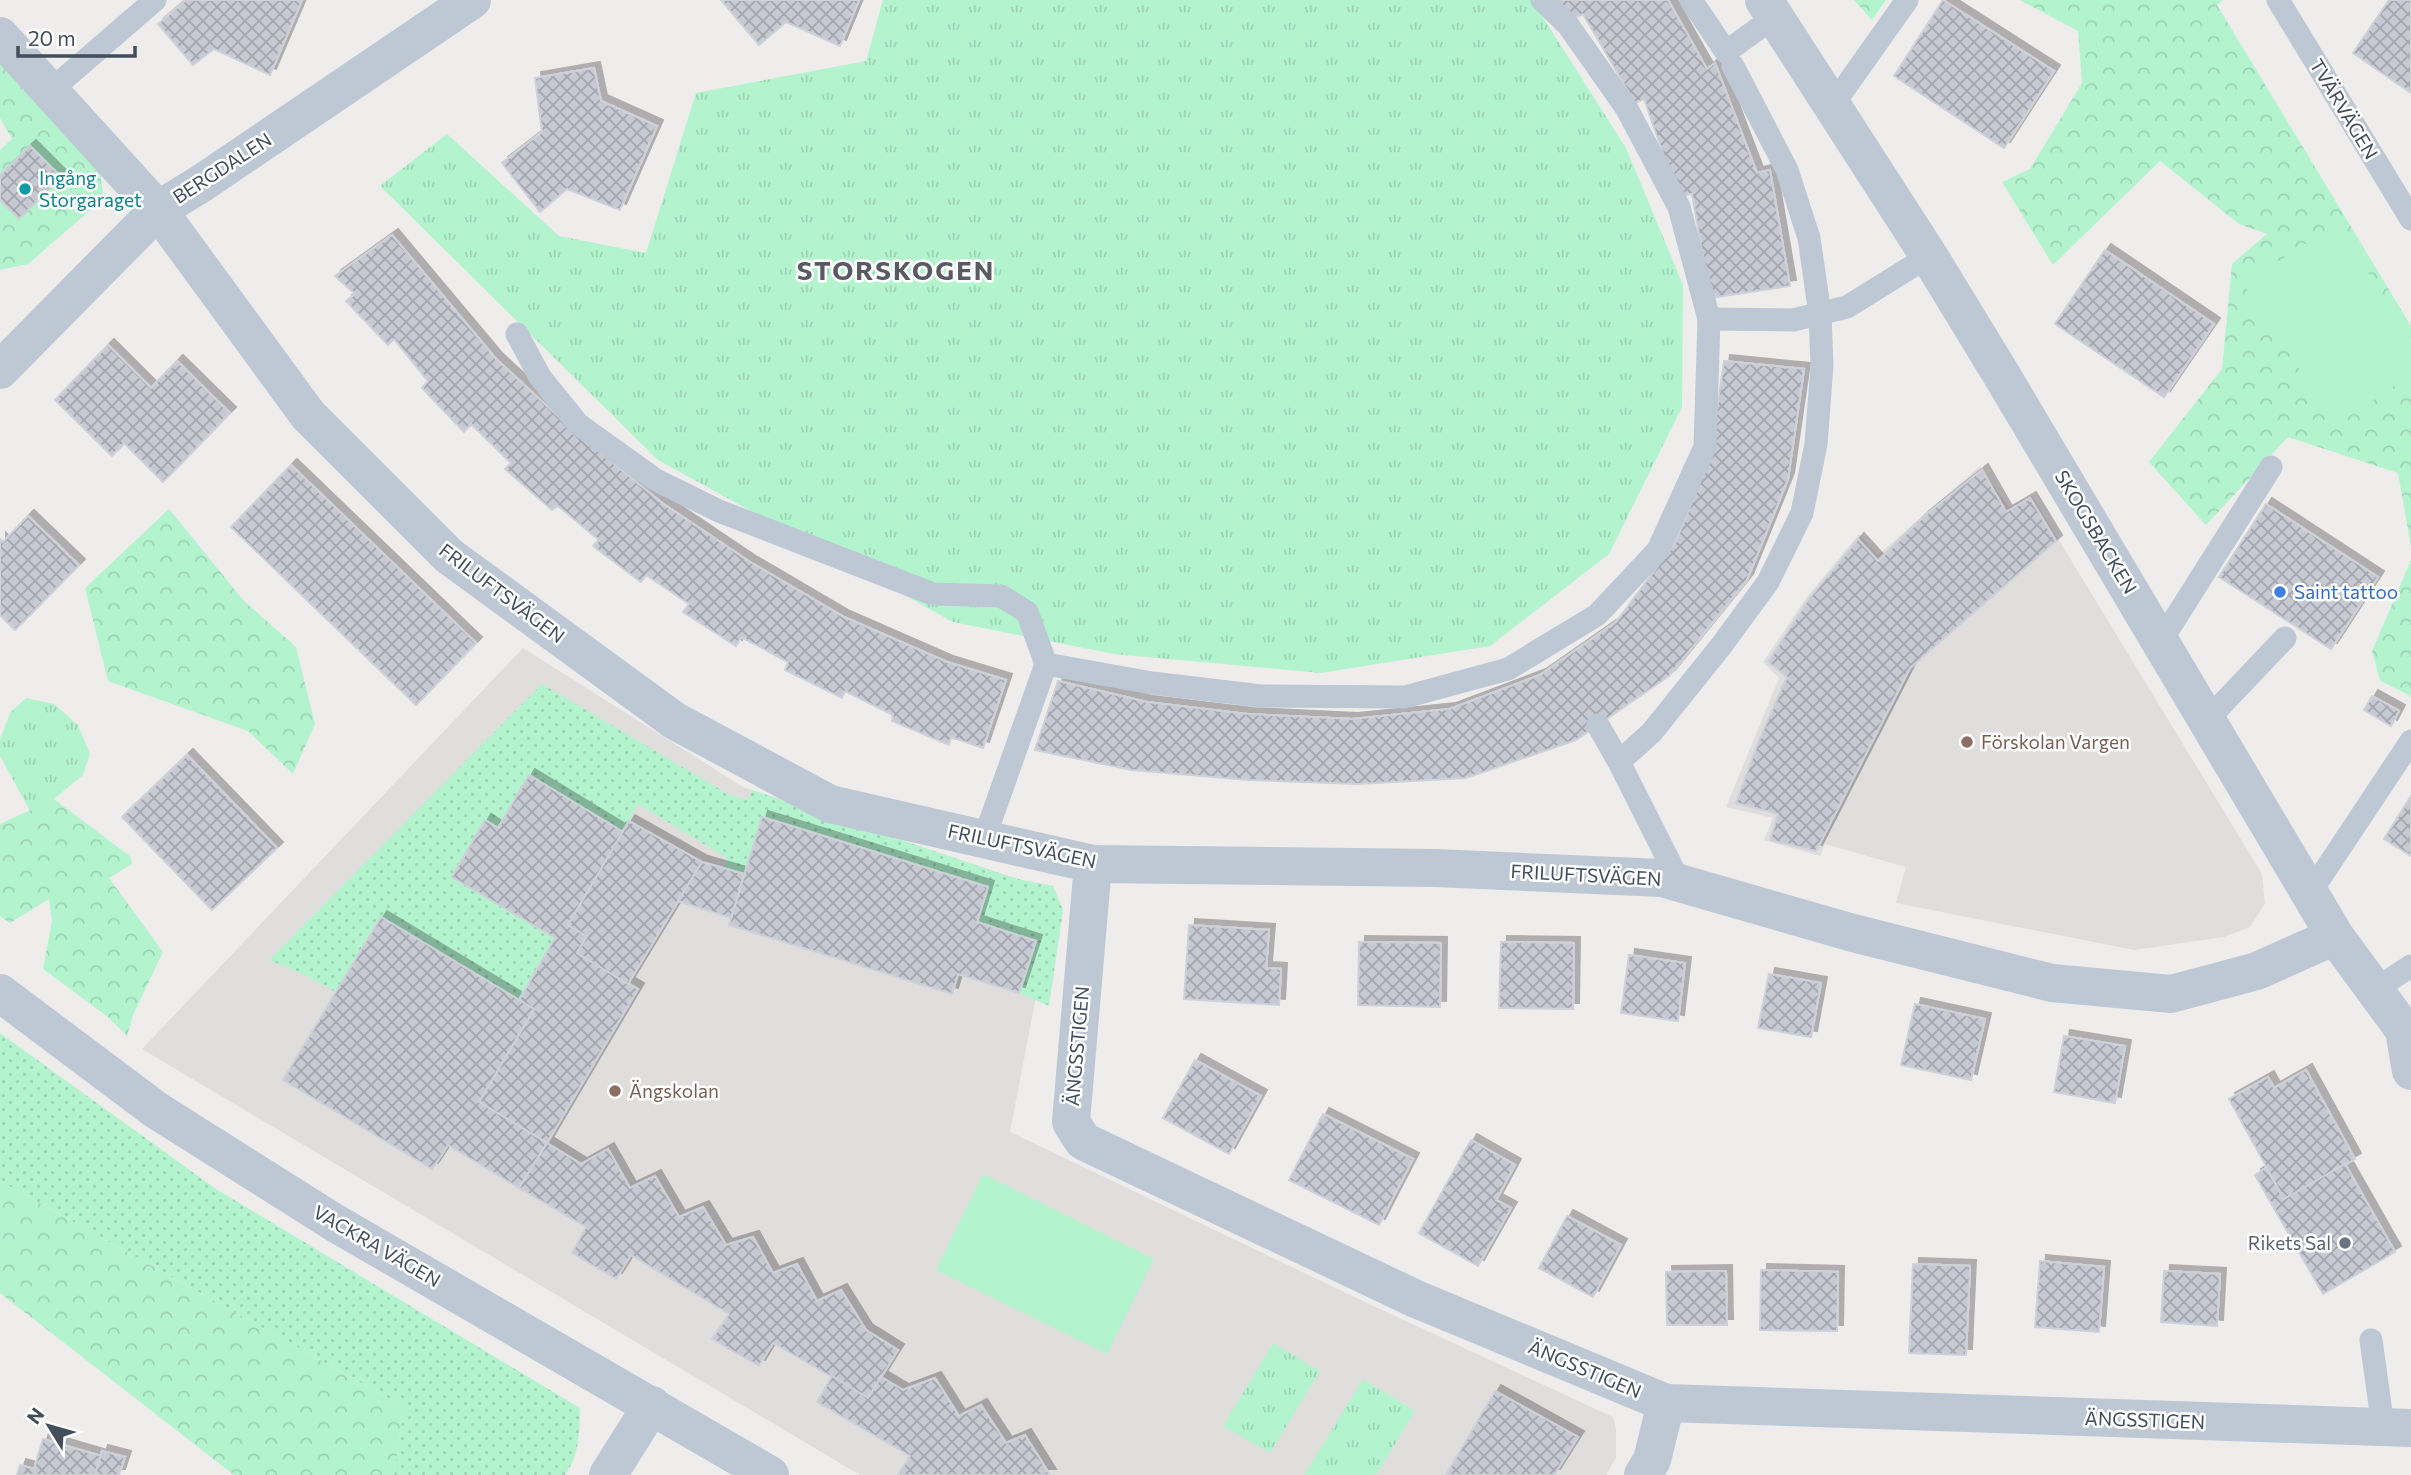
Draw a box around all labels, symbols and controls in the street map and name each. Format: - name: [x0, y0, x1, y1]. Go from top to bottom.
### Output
- scale bar: [18, 14, 135, 58]
- text: 20 m: [28, 25, 76, 50]
- street label: TVÄRVÄGEN: [2305, 54, 2383, 163]
- street label: BERGDALEN: [168, 127, 275, 208]
- place label: Ingång Storgaraget: [39, 166, 142, 211]
- marker: Ingång Storgaraget: [17, 181, 33, 197]
- district label: STORSKOGEN: [797, 254, 995, 285]
- street label: SKOGSBACKEN: [2051, 466, 2142, 598]
- street label: FRILUFTSVÄGEN: [435, 538, 570, 647]
- place label: Saint tattoo: [2294, 580, 2398, 603]
- marker: Saint tattoo: [2272, 584, 2288, 600]
- place label: Förskolan Vargen: [1981, 730, 2130, 753]
- marker: Förskolan Vargen: [1959, 734, 1975, 750]
- street label: FRILUFTSVÄGEN: [946, 819, 1098, 872]
- street label: FRILUFTSVÄGEN: [1510, 859, 1662, 890]
- street label: ÄNGSSTIGEN: [1060, 985, 1093, 1107]
- place label: Ängskolan: [629, 1079, 719, 1102]
- marker: Ängskolan: [607, 1083, 623, 1099]
- street label: VACKRA VÄGEN: [309, 1200, 445, 1291]
- place label: Rikets Sal: [2248, 1231, 2331, 1254]
- marker: Rikets Sal: [2337, 1235, 2353, 1251]
- street label: ÄNGSSTIGEN: [1525, 1334, 1645, 1403]
- north arrow: [14, 1391, 84, 1461]
- text: N: [22, 1403, 49, 1428]
- street label: ÄNGSSTIGEN: [2084, 1406, 2206, 1433]

